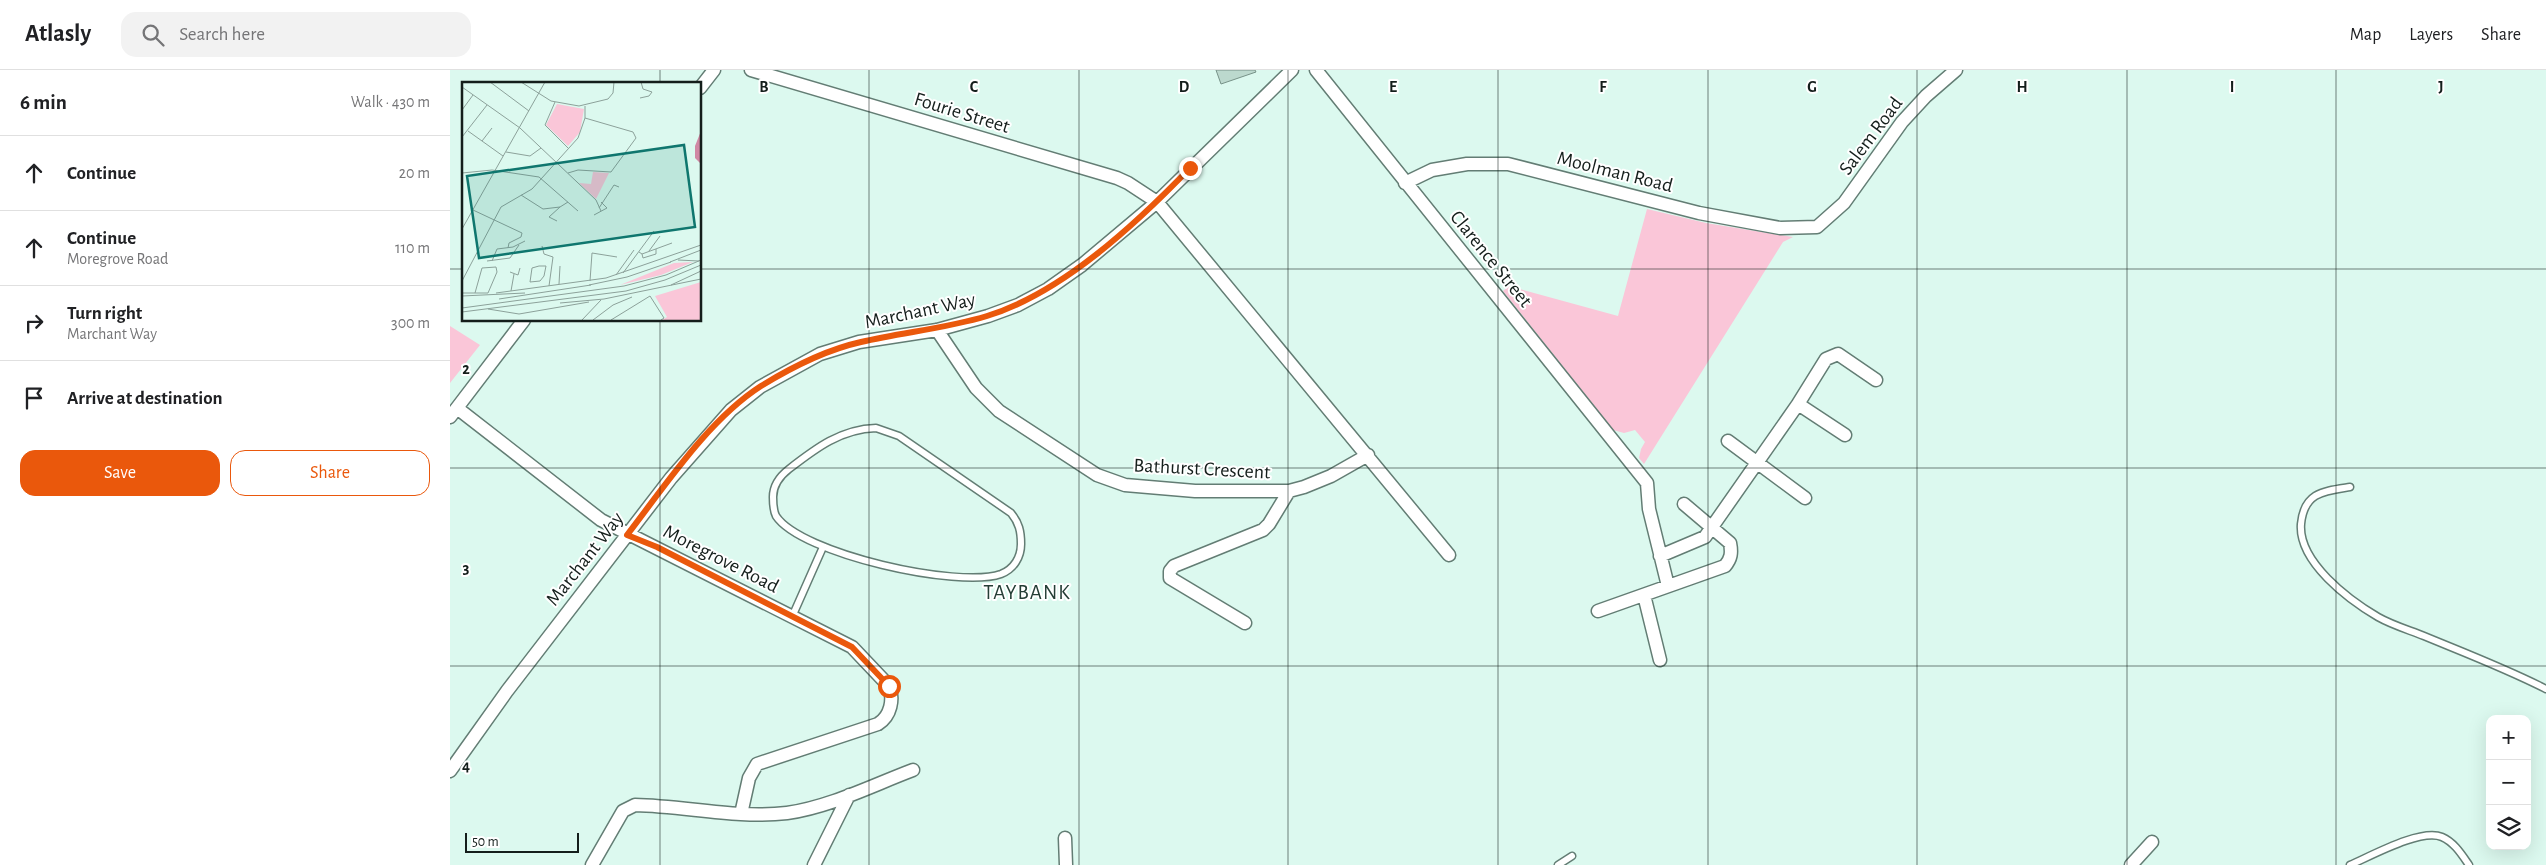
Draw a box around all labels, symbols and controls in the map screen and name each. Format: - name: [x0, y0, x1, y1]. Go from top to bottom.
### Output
- search box: [121, 12, 471, 57]
- icon: search: [139, 21, 167, 49]
- text: Atlasly: [25, 22, 91, 46]
- text: Search here: [179, 25, 265, 44]
- text: Map: [2350, 26, 2381, 44]
- text: Layers: [2409, 26, 2453, 44]
- text: Share: [2481, 26, 2521, 44]
- text: B: [759, 79, 769, 95]
- text: C: [970, 79, 979, 95]
- text: D: [1179, 79, 1190, 95]
- text: E: [1389, 79, 1397, 95]
- text: F: [1599, 79, 1607, 95]
- text: G: [1807, 79, 1817, 95]
- text: H: [2016, 79, 2028, 95]
- text: I: [2230, 79, 2234, 95]
- text: J: [2438, 79, 2444, 95]
- inset map: [462, 82, 701, 321]
- street label: Fourie Street: [912, 89, 1013, 137]
- text: 6 min: [20, 92, 67, 113]
- street label: Salem Road: [1835, 93, 1907, 179]
- text: Walk · 430 m: [351, 94, 430, 110]
- street label: Moolman Road: [1555, 148, 1675, 196]
- route end: [1179, 157, 1202, 180]
- icon: ahead: [20, 159, 48, 187]
- text: Continue: [67, 164, 136, 183]
- text: 20 m: [399, 165, 430, 181]
- street label: Clarence Street: [1446, 207, 1536, 311]
- text: Continue: [67, 229, 136, 248]
- icon: ahead: [20, 234, 48, 262]
- text: 110 m: [395, 240, 430, 256]
- text: Moregrove Road: [67, 251, 168, 267]
- street label: Marchant Way: [863, 289, 978, 332]
- text: Turn right: [67, 304, 142, 323]
- icon: right: [20, 309, 48, 337]
- text: 300 m: [391, 315, 430, 331]
- text: Marchant Way: [67, 326, 157, 342]
- text: 2: [462, 361, 470, 377]
- icon: arrive: [20, 384, 48, 412]
- text: Arrive at destination: [67, 389, 223, 408]
- button: Save: [20, 450, 220, 496]
- button: Share: [230, 450, 430, 496]
- street label: Bathurst Crescent: [1133, 455, 1272, 483]
- street label: Marchant Way: [542, 508, 628, 609]
- street label: Moregrove Road: [660, 521, 782, 597]
- text: 3: [463, 560, 470, 576]
- district label: TAYBANK: [983, 582, 1071, 603]
- route start: [878, 675, 901, 698]
- map controls: [2486, 715, 2531, 850]
- button: +: [2486, 715, 2531, 760]
- text: 4: [462, 758, 470, 774]
- button: −: [2486, 760, 2531, 805]
- button: layers: [2486, 805, 2531, 850]
- scale bar: [465, 830, 579, 853]
- text: 50 m: [472, 835, 499, 849]

